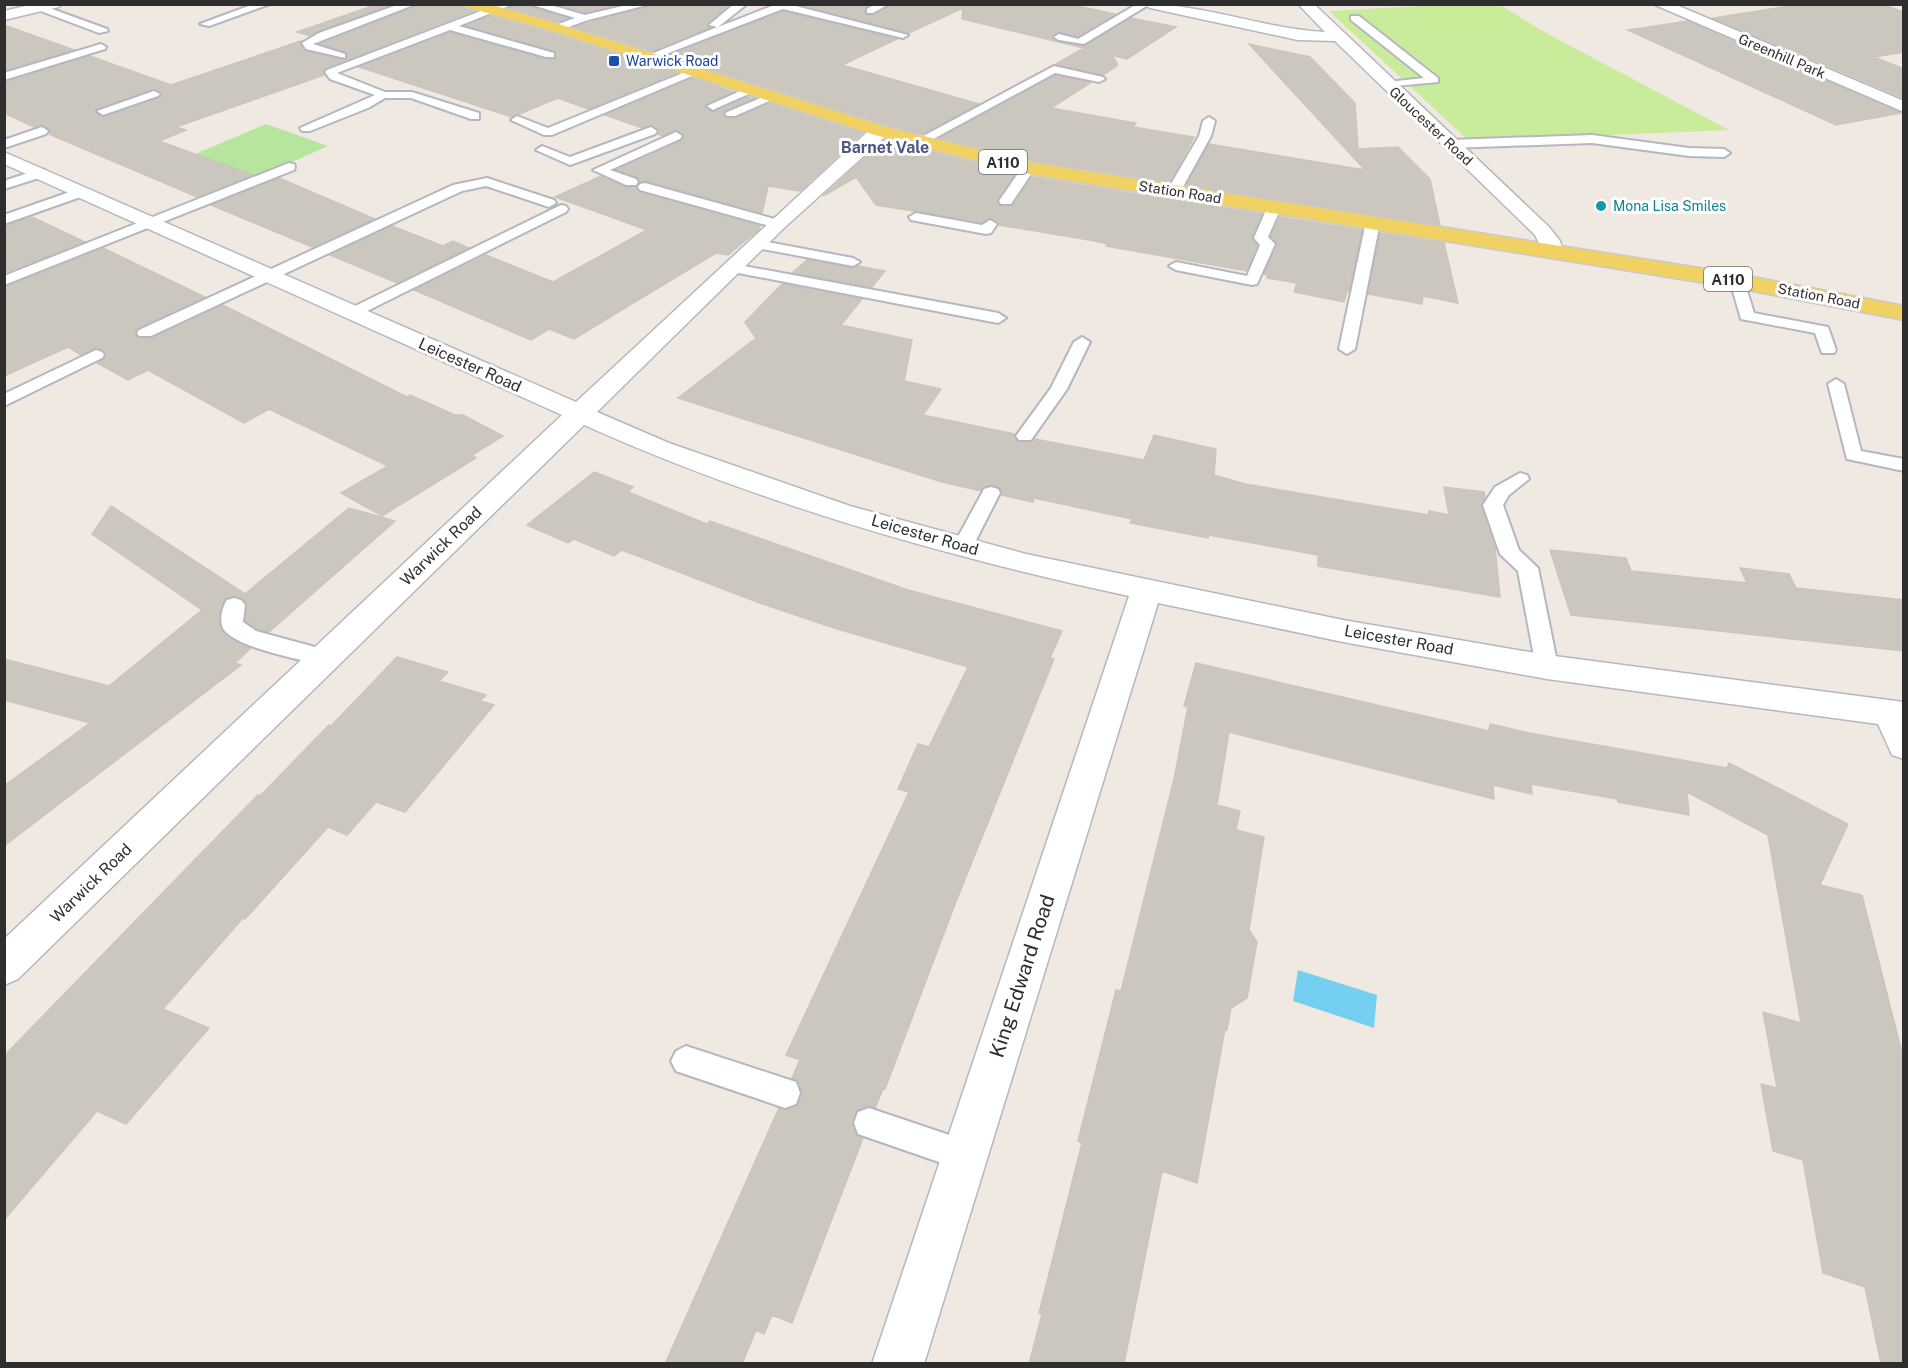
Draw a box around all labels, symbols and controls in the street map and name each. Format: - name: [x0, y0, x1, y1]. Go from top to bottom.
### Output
- street label: Greenhill Park: [1736, 31, 1828, 82]
- place label: Warwick Road: [626, 53, 718, 69]
- marker: Warwick Road: [607, 54, 621, 68]
- street label: Gloucester Road: [1386, 83, 1476, 169]
- district label: Barnet Vale: [841, 138, 929, 157]
- road number: A110: [979, 150, 1027, 174]
- street label: Station Road: [1138, 178, 1222, 206]
- place label: Mona Lisa Smiles: [1613, 198, 1726, 214]
- marker: Mona Lisa Smiles: [1594, 199, 1608, 213]
- road number: A110: [1704, 267, 1752, 291]
- street label: Station Road: [1777, 280, 1861, 312]
- street label: Leicester Road: [416, 334, 524, 396]
- street label: Warwick Road: [396, 502, 486, 590]
- street label: Leicester Road: [869, 511, 981, 559]
- street label: Leicester Road: [1343, 621, 1455, 659]
- street label: Warwick Road: [46, 839, 136, 927]
- street label: King Edward Road: [984, 891, 1060, 1061]

